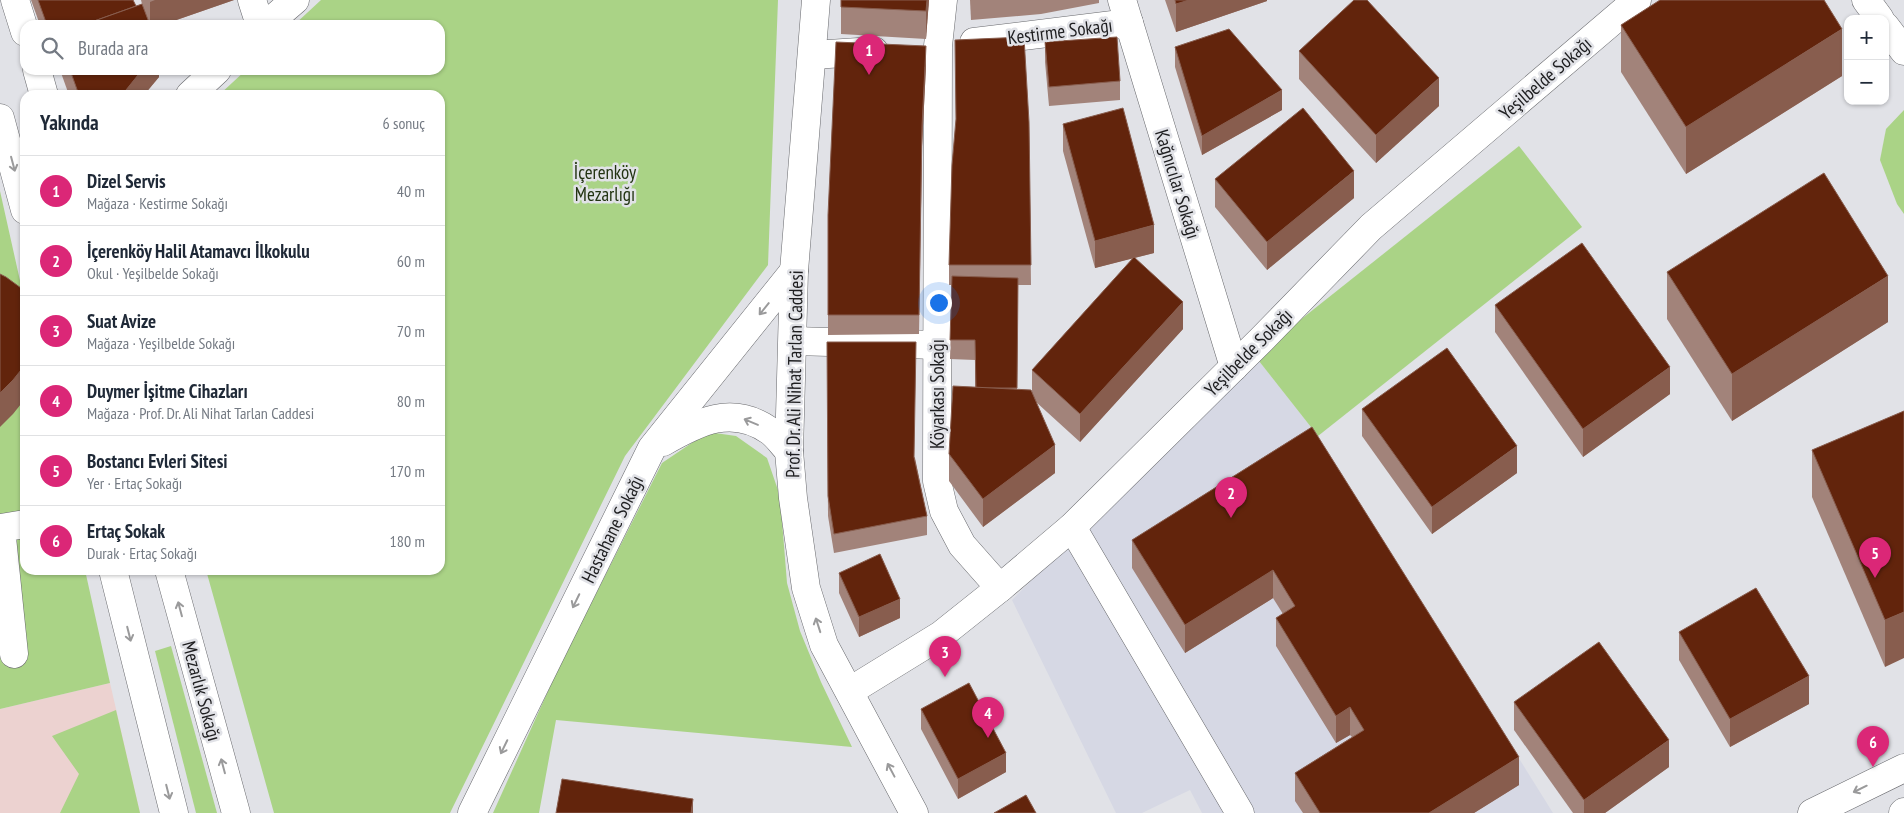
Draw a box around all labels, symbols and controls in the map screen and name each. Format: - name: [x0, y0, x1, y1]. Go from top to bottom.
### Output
- street label: Kestirme Sokağı: [1006, 13, 1114, 49]
- map controls: [1844, 15, 1889, 105]
- button: +: [1844, 15, 1889, 60]
- search box: [20, 20, 445, 75]
- street label: Yeşilbelde Sokağı: [1494, 31, 1596, 125]
- icon: search: [38, 34, 66, 62]
- pin: 1: [853, 34, 885, 75]
- text: Burada ara: [78, 36, 148, 60]
- button: −: [1844, 60, 1889, 105]
- text: Yakında: [40, 109, 99, 136]
- text: 6 sonuç: [382, 113, 425, 133]
- street label: Kağnıcılar Sokağı: [1150, 126, 1206, 242]
- one-way arrow: [8, 156, 18, 172]
- park label: İçerenköy Mezarlığı: [574, 160, 637, 206]
- text: Dizel Servis: [87, 169, 166, 193]
- text: 1: [52, 181, 60, 201]
- text: 40 m: [397, 181, 425, 201]
- text: Mağaza · Kestirme Sokağı: [87, 193, 228, 213]
- text: İçerenköy Halil Atamavcı İlkokulu: [87, 239, 310, 263]
- text: 2: [52, 251, 60, 271]
- text: 60 m: [397, 251, 425, 271]
- text: Okul · Yeşilbelde Sokağı: [87, 263, 219, 283]
- street label: Prof. Dr. Ali Nihat Tarlan Caddesi: [780, 270, 808, 478]
- your location: [926, 290, 952, 316]
- one-way arrow: [758, 303, 769, 316]
- street label: Yeşilbelde Sokağı: [1199, 303, 1297, 401]
- text: Suat Avize: [87, 309, 156, 333]
- text: 3: [52, 321, 60, 341]
- text: 70 m: [397, 321, 425, 341]
- text: Mağaza · Yeşilbelde Sokağı: [87, 333, 235, 353]
- street label: Köyarkası Sokağı: [925, 339, 949, 449]
- text: Duymer İşitme Cihazları: [87, 379, 248, 403]
- text: 4: [52, 391, 60, 411]
- text: 80 m: [397, 391, 425, 411]
- text: Mağaza · Prof. Dr. Ali Nihat Tarlan Caddesi: [87, 403, 314, 423]
- one-way arrow: [744, 416, 759, 426]
- text: Bostancı Evleri Sitesi: [87, 449, 228, 473]
- text: 5: [52, 461, 60, 481]
- text: 170 m: [390, 461, 425, 481]
- street label: Hastahane Sokağı: [576, 471, 648, 587]
- text: Yer · Ertaç Sokağı: [87, 473, 182, 493]
- pin: 2: [1215, 477, 1247, 518]
- text: Ertaç Sokak: [87, 519, 165, 543]
- text: 6: [52, 531, 60, 551]
- text: 180 m: [390, 531, 425, 551]
- pin: 5: [1859, 537, 1891, 578]
- text: Durak · Ertaç Sokağı: [87, 543, 197, 563]
- one-way arrow: [571, 594, 581, 609]
- one-way arrow: [174, 602, 184, 618]
- one-way arrow: [813, 618, 822, 633]
- one-way arrow: [125, 626, 134, 642]
- pin: 3: [929, 636, 961, 677]
- street label: Mezarlık Sokağı: [177, 638, 227, 744]
- pin: 4: [972, 697, 1004, 738]
- pin: 6: [1857, 726, 1889, 767]
- one-way arrow: [499, 739, 508, 754]
- one-way arrow: [217, 758, 227, 774]
- one-way arrow: [885, 763, 895, 778]
- one-way arrow: [164, 784, 173, 800]
- one-way arrow: [1853, 785, 1868, 795]

